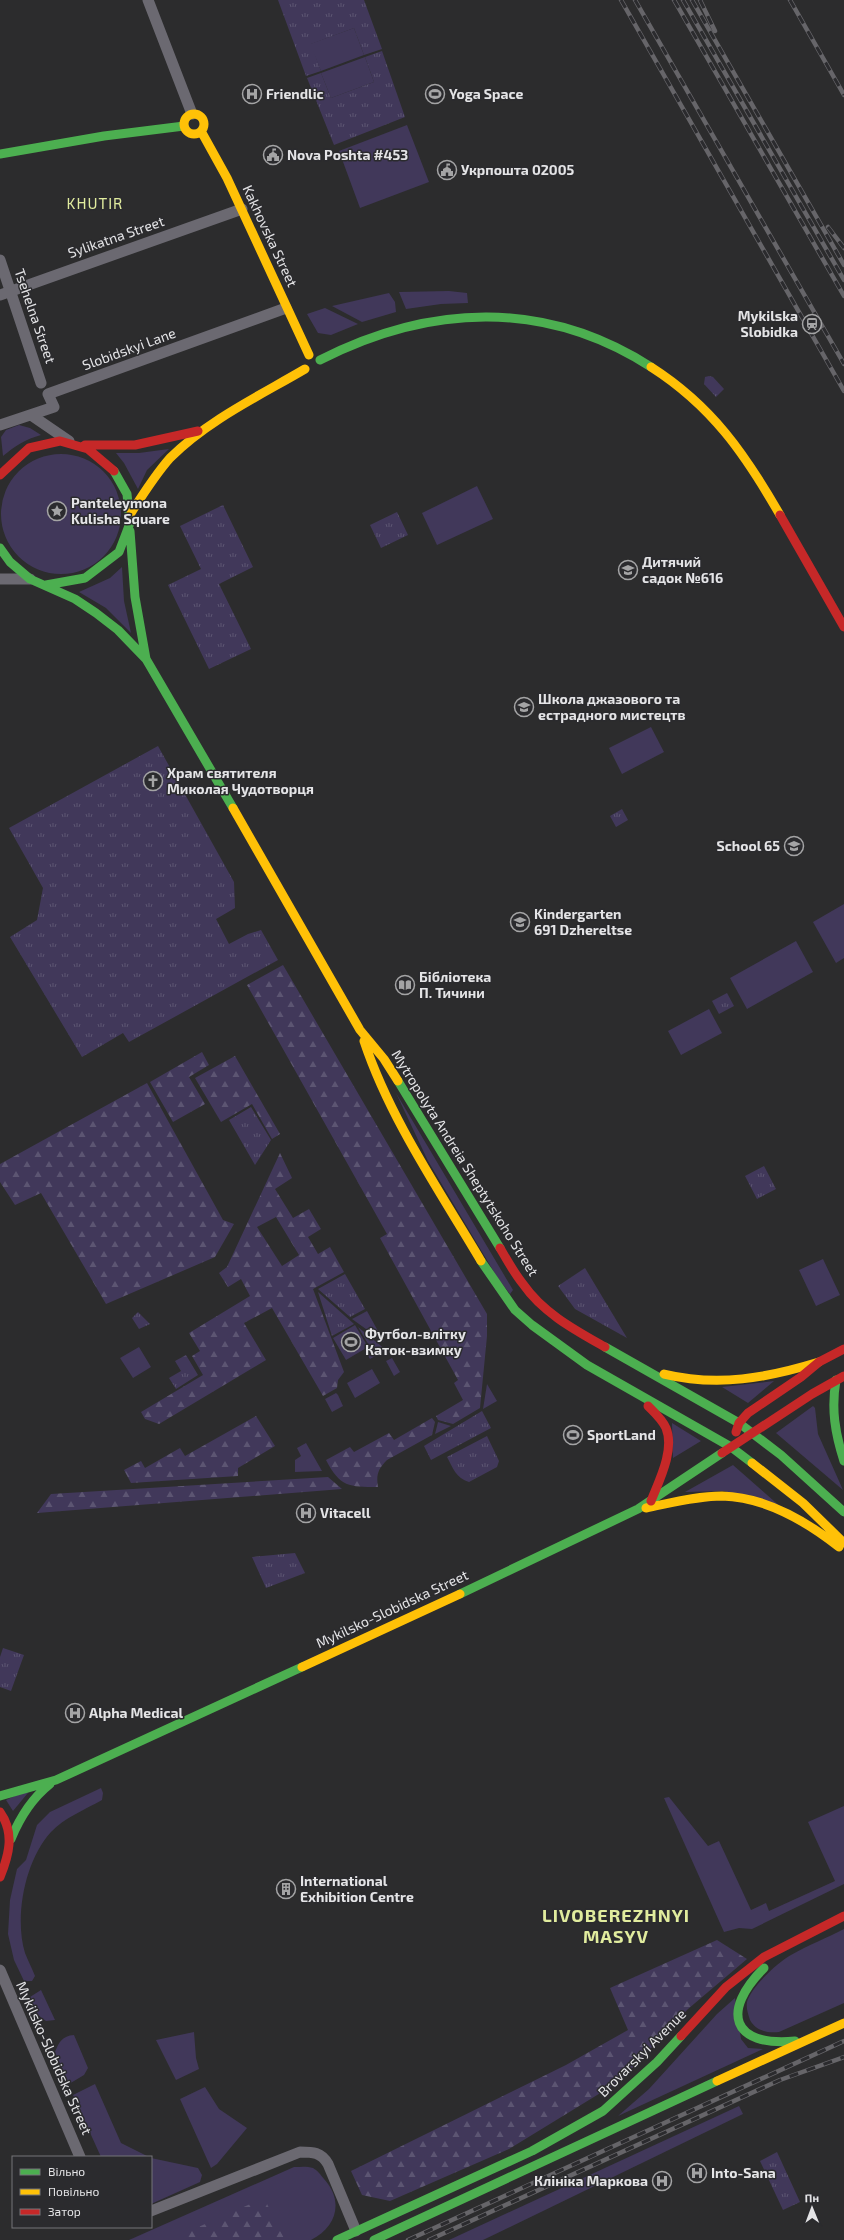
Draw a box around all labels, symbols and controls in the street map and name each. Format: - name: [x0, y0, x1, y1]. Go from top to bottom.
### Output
- hospital icon: Friendlic: [241, 83, 263, 105]
- sports icon: Yoga Space: [424, 83, 446, 105]
- place label: Friendlic: [266, 85, 324, 102]
- place label: Yoga Space: [449, 85, 523, 102]
- public building icon: Nova Poshta #453: [262, 144, 284, 166]
- place label: Nova Poshta #453: [287, 146, 408, 163]
- public building icon: Укрпошта 02005: [436, 159, 458, 181]
- place label: Укрпошта 02005: [461, 161, 575, 178]
- street label: Kakhovska Street: [239, 182, 301, 289]
- district label: KHUTIR: [67, 194, 123, 212]
- street label: Sylikatna Street: [65, 212, 166, 261]
- street label: Tsehelna Street: [11, 266, 60, 365]
- place label: Mykilska Slobidka: [738, 307, 798, 340]
- station icon: Mykilska Slobidka: [801, 313, 823, 335]
- street label: Slobidskyi Lane: [80, 324, 178, 373]
- place label: Panteleymona Kulisha Square: [71, 494, 170, 527]
- place icon: Panteleymona Kulisha Square: [46, 500, 68, 522]
- place label: Дитячий садок №616: [642, 553, 723, 586]
- school or university icon: Дитячий садок №616: [617, 559, 639, 581]
- place label: Школа джазового та естрадного мистецтв: [538, 690, 686, 723]
- school or university icon: Школа джазового та естрадного мистецтв: [513, 696, 535, 718]
- place label: Храм святителя Миколая Чудотворця: [167, 764, 314, 797]
- church icon: Храм святителя Миколая Чудотворця: [142, 770, 164, 792]
- school or university icon: School 65: [783, 835, 805, 857]
- place label: School 65: [716, 837, 780, 854]
- place label: Kindergarten 691 Dzhereltse: [534, 905, 632, 938]
- school or university icon: Kindergarten 691 Dzhereltse: [509, 911, 531, 933]
- place label: Бібліотека П. Тичини: [419, 968, 491, 1001]
- library icon: Бібліотека П. Тичини: [394, 974, 416, 996]
- street label: Mytropolyta Andreia Sheptytskoho Street: [388, 1047, 542, 1279]
- place label: Футбол-влітку Каток-взимку: [365, 1325, 466, 1358]
- sports icon: Футбол-влітку Каток-взимку: [340, 1331, 362, 1353]
- sports icon: SportLand: [562, 1424, 584, 1446]
- place label: SportLand: [587, 1426, 656, 1443]
- hospital icon: Vitacell: [295, 1502, 317, 1524]
- place label: Vitacell: [320, 1504, 371, 1521]
- street label: Mykilsko-Slobidska Street: [313, 1566, 471, 1651]
- hospital icon: Alpha Medical: [64, 1702, 86, 1724]
- place label: Alpha Medical: [89, 1704, 184, 1721]
- place label: International Exhibition Centre: [300, 1872, 414, 1905]
- building icon: International Exhibition Centre: [275, 1878, 297, 1900]
- district label: LIVOBEREZHNYI MASYV: [542, 1904, 690, 1947]
- street label: Mykilsko-Slobidska Street: [13, 1979, 96, 2137]
- street label: Brovarskyi Avenue: [594, 2005, 689, 2100]
- legend: [12, 2156, 152, 2228]
- hospital icon: Into-Sana: [686, 2162, 708, 2184]
- text: Вільно: [48, 2164, 85, 2178]
- place label: Into-Sana: [711, 2164, 776, 2181]
- hospital icon: Клініка Маркова: [651, 2170, 673, 2192]
- place label: Клініка Маркова: [534, 2172, 648, 2189]
- text: Повільно: [48, 2184, 99, 2198]
- north arrow: [792, 2188, 832, 2228]
- text: Пн: [805, 2191, 819, 2204]
- text: Затор: [48, 2204, 81, 2218]

